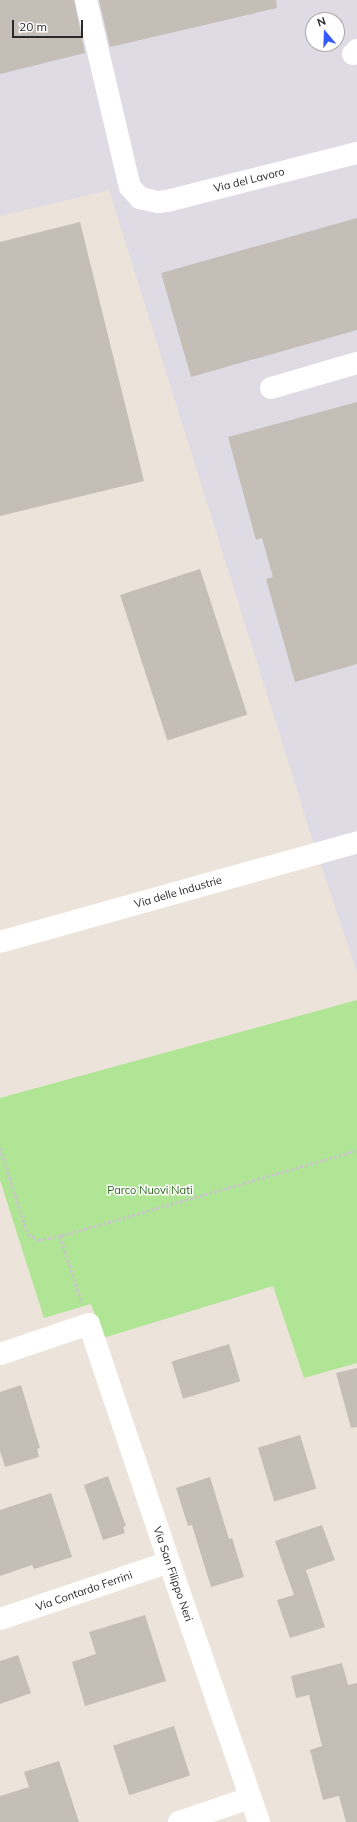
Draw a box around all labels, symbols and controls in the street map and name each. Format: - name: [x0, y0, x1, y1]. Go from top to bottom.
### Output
- scale bar: [14, 12, 85, 38]
- north arrow: [305, 12, 345, 52]
- text: N: [315, 14, 328, 30]
- text: 20 m: [19, 19, 47, 34]
- street label: Via del Lavoro: [212, 165, 286, 195]
- street label: Via delle Industrie: [133, 873, 223, 911]
- park label: Parco Nuovi Nati: [107, 1183, 193, 1197]
- street label: Via San Filippo Neri: [151, 1525, 195, 1623]
- street label: Via Contardo Ferrini: [34, 1568, 134, 1614]

